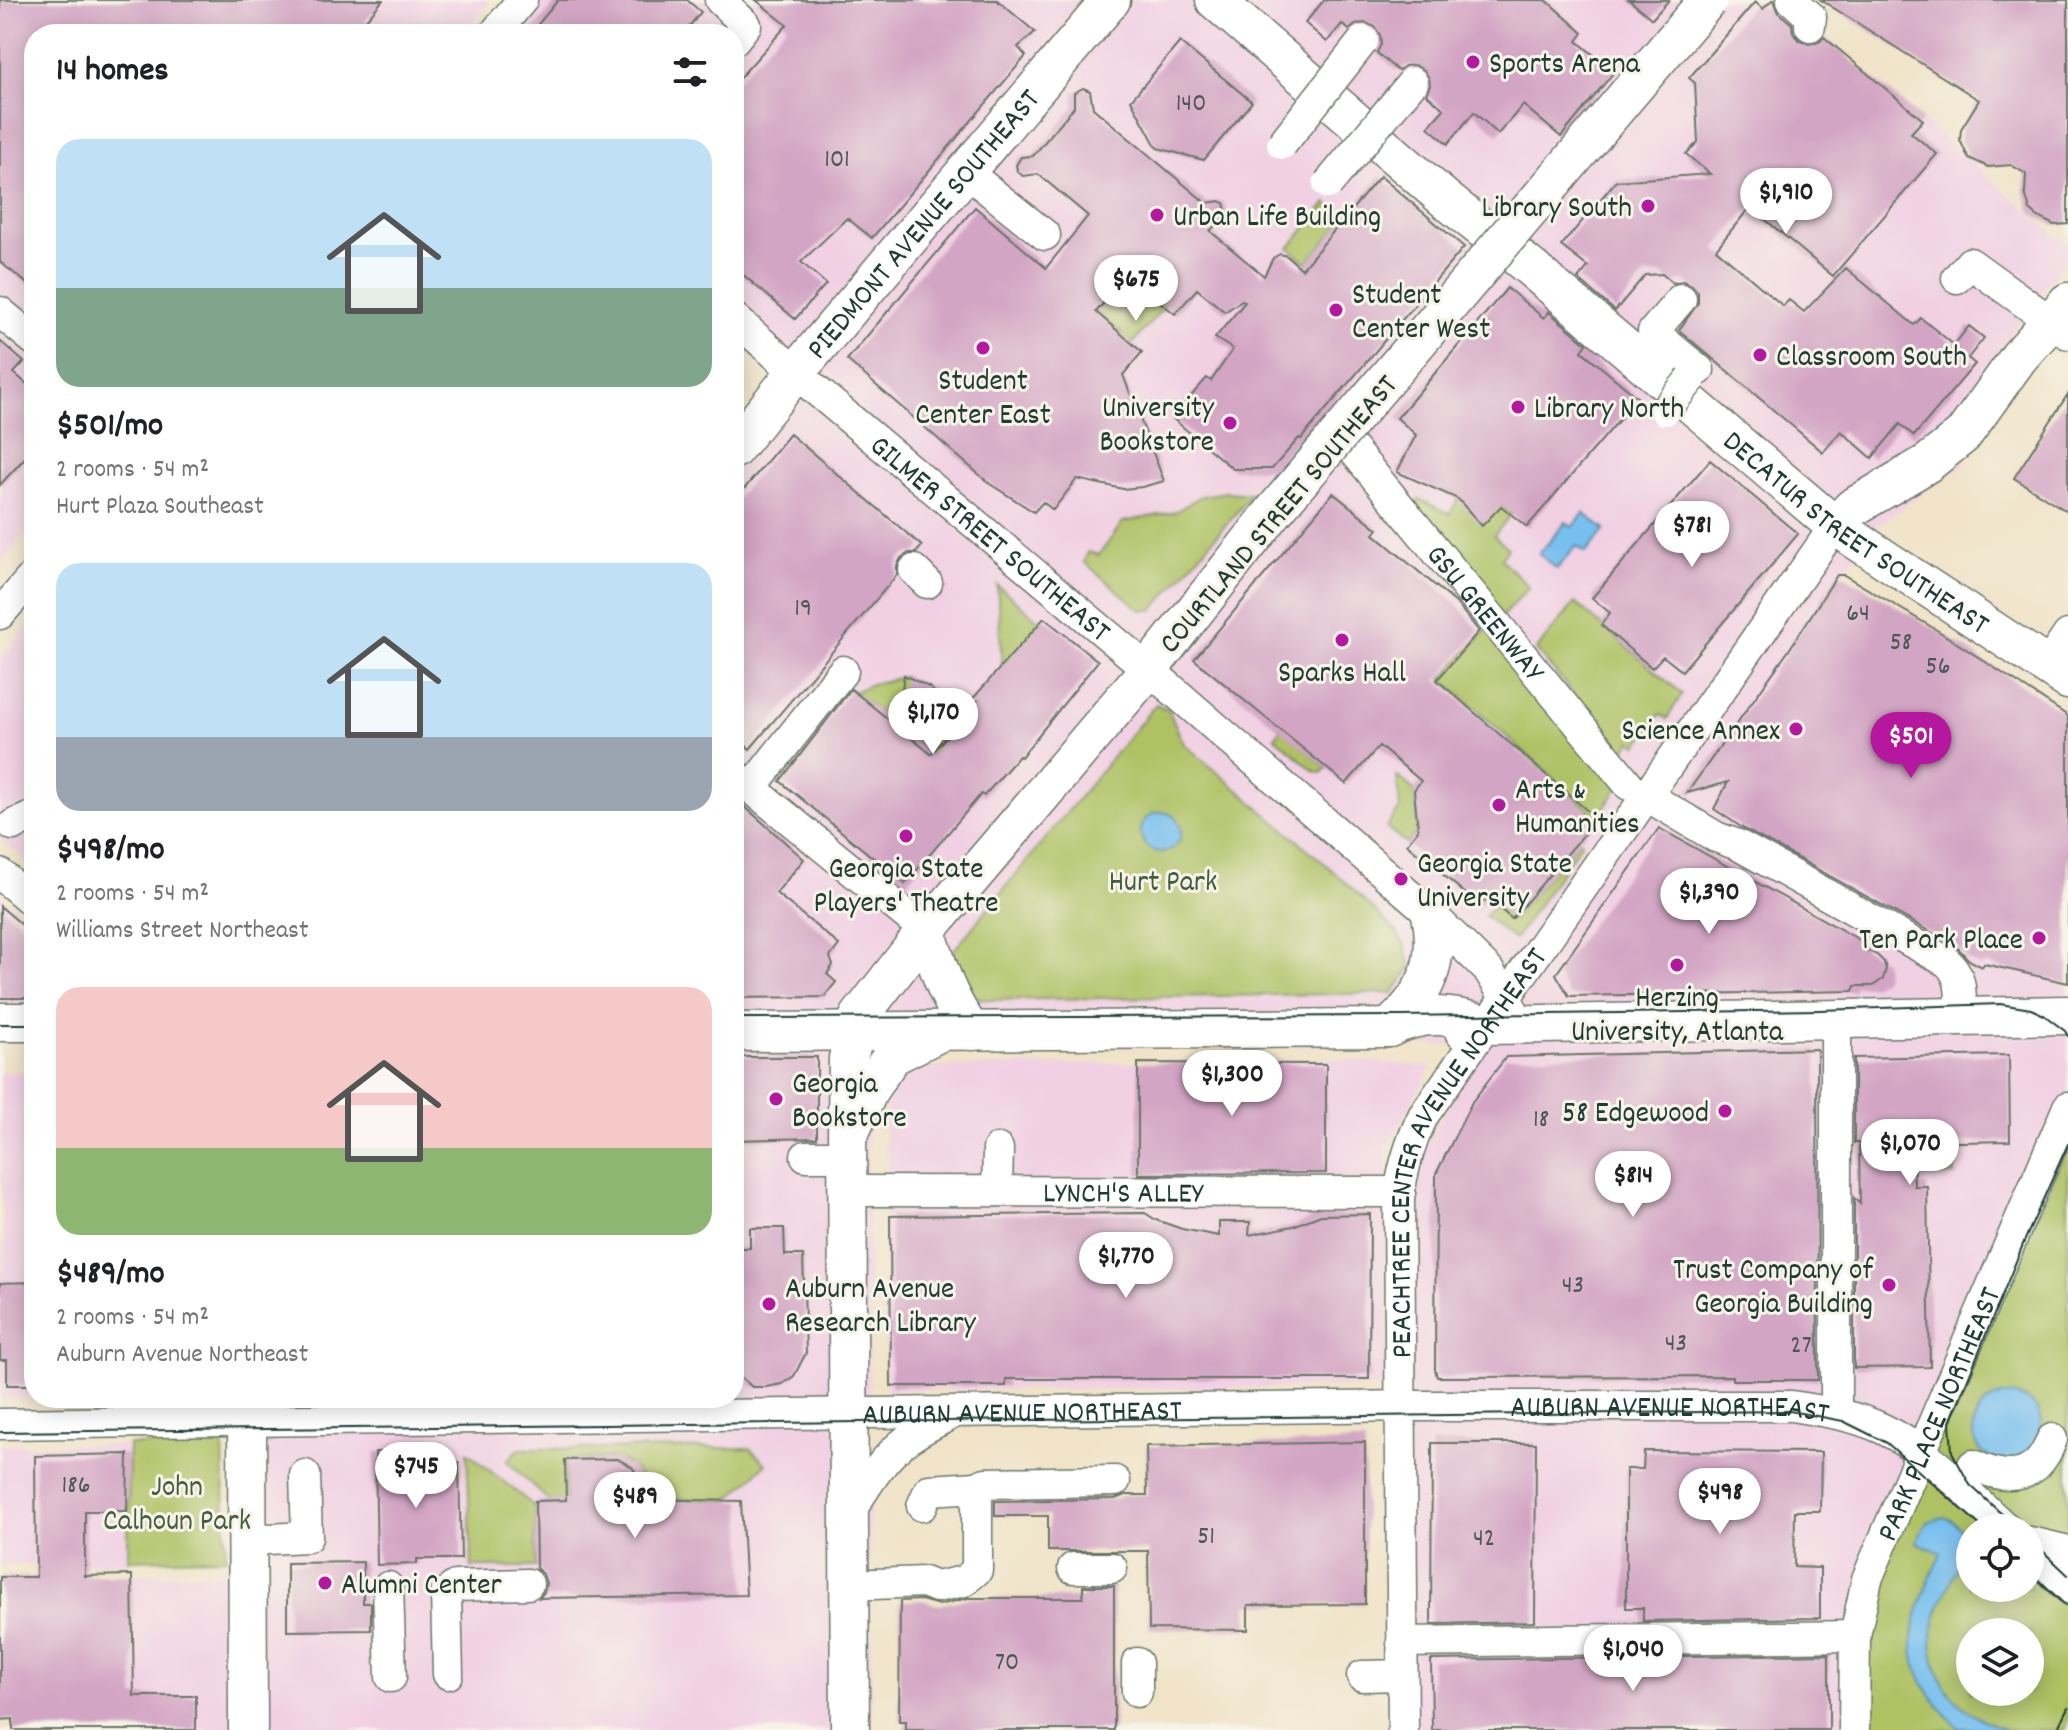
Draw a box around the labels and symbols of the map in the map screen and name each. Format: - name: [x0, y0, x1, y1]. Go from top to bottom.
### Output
- place label: Sports Arena: [1489, 45, 1641, 88]
- marker: Sports Arena: [1464, 53, 1482, 71]
- street label: PIEDMONT AVENUE SOUTHEAST: [799, 81, 1053, 371]
- house number: 140: [1176, 86, 1206, 123]
- house number: 101: [824, 142, 850, 179]
- pin: $1,910: [1721, 168, 1851, 236]
- place label: Library South: [1482, 189, 1632, 232]
- marker: Library South: [1639, 197, 1657, 215]
- place label: Urban Life Building: [1173, 198, 1381, 241]
- marker: Urban Life Building: [1148, 206, 1166, 224]
- pin: $675: [1089, 255, 1183, 323]
- place label: Student Center West: [1352, 276, 1490, 353]
- marker: Student Center West: [1327, 301, 1345, 319]
- place label: Classroom South: [1776, 338, 1967, 381]
- marker: Student Center East: [974, 339, 992, 357]
- marker: Classroom South: [1751, 346, 1769, 364]
- place label: Student Center East: [915, 362, 1051, 439]
- street label: COURTLAND STREET SOUTHEAST: [1151, 367, 1410, 665]
- place label: University Bookstore: [1099, 389, 1215, 466]
- place label: Library North: [1534, 390, 1684, 433]
- marker: Library North: [1509, 398, 1527, 416]
- marker: University Bookstore: [1221, 414, 1239, 432]
- street label: DECATUR STREET SOUTHEAST: [1711, 422, 1996, 648]
- street label: GILMER STREET SOUTHEAST: [858, 427, 1118, 655]
- pin: $781: [1645, 501, 1739, 569]
- street label: GSU GREENWAY: [1414, 537, 1553, 693]
- house number: 19: [794, 591, 812, 628]
- house number: 64: [1846, 596, 1870, 633]
- house number: 58: [1890, 625, 1912, 662]
- marker: Sparks Hall: [1333, 631, 1351, 649]
- house number: 56: [1926, 649, 1950, 686]
- place label: Sparks Hall: [1278, 654, 1406, 697]
- pin: $1,170: [868, 688, 998, 756]
- place label: Science Annex: [1622, 712, 1780, 755]
- pin: $501: [1864, 712, 1958, 780]
- marker: Science Annex: [1787, 720, 1805, 738]
- place label: Arts & Humanities: [1515, 771, 1640, 848]
- marker: Arts & Humanities: [1490, 796, 1508, 814]
- marker: Georgia State Players' Theatre: [897, 827, 915, 845]
- place label: Georgia State University: [1417, 845, 1572, 922]
- place label: Georgia State Players' Theatre: [813, 850, 999, 927]
- park label: Hurt Park: [1109, 863, 1217, 906]
- pin: $1,390: [1644, 868, 1774, 936]
- marker: Georgia State University: [1392, 870, 1410, 888]
- place label: Ten Park Place: [1859, 921, 2023, 964]
- marker: Ten Park Place: [2030, 929, 2048, 947]
- street label: PEACHTREE CENTER AVENUE NORTHEAST: [1382, 940, 1560, 1358]
- marker: Herzing University, Atlanta: [1668, 956, 1686, 974]
- place label: Herzing University, Atlanta: [1571, 979, 1784, 1056]
- pin: $1,300: [1167, 1050, 1297, 1118]
- place label: Georgia Bookstore: [792, 1065, 907, 1142]
- marker: Georgia Bookstore: [767, 1090, 785, 1108]
- place label: 58 Edgewood: [1562, 1094, 1709, 1137]
- house number: 18: [1533, 1102, 1549, 1139]
- marker: 58 Edgewood: [1716, 1102, 1734, 1120]
- pin: $1,070: [1845, 1119, 1975, 1187]
- pin: $814: [1586, 1151, 1680, 1219]
- street label: LYNCH'S ALLEY: [1043, 1174, 1204, 1218]
- pin: $1,770: [1061, 1232, 1191, 1300]
- place label: Trust Company of Georgia Building: [1673, 1251, 1874, 1328]
- house number: 43: [1562, 1268, 1584, 1305]
- place label: Auburn Avenue Research Library: [785, 1270, 977, 1347]
- marker: Trust Company of Georgia Building: [1880, 1276, 1898, 1294]
- street label: PARK PLACE NORTHEAST: [1868, 1282, 2015, 1549]
- marker: Auburn Avenue Research Library: [760, 1295, 778, 1313]
- house number: 43: [1665, 1326, 1687, 1363]
- house number: 27: [1790, 1328, 1812, 1365]
- street label: AUBURN AVENUE NORTHEAST: [1510, 1389, 1832, 1438]
- street label: AUBURN AVENUE NORTHEAST: [862, 1392, 1182, 1439]
- pin: $745: [369, 1442, 463, 1510]
- house number: 186: [62, 1468, 90, 1505]
- park label: John Calhoun Park: [103, 1468, 251, 1545]
- pin: $498: [1673, 1468, 1767, 1536]
- pin: $489: [588, 1472, 682, 1540]
- house number: 51: [1197, 1519, 1215, 1556]
- house number: 42: [1473, 1521, 1495, 1558]
- place label: Alumni Center: [341, 1566, 502, 1609]
- marker: Alumni Center: [316, 1574, 334, 1592]
- pin: $1,040: [1568, 1625, 1698, 1693]
- house number: 70: [995, 1645, 1019, 1682]

